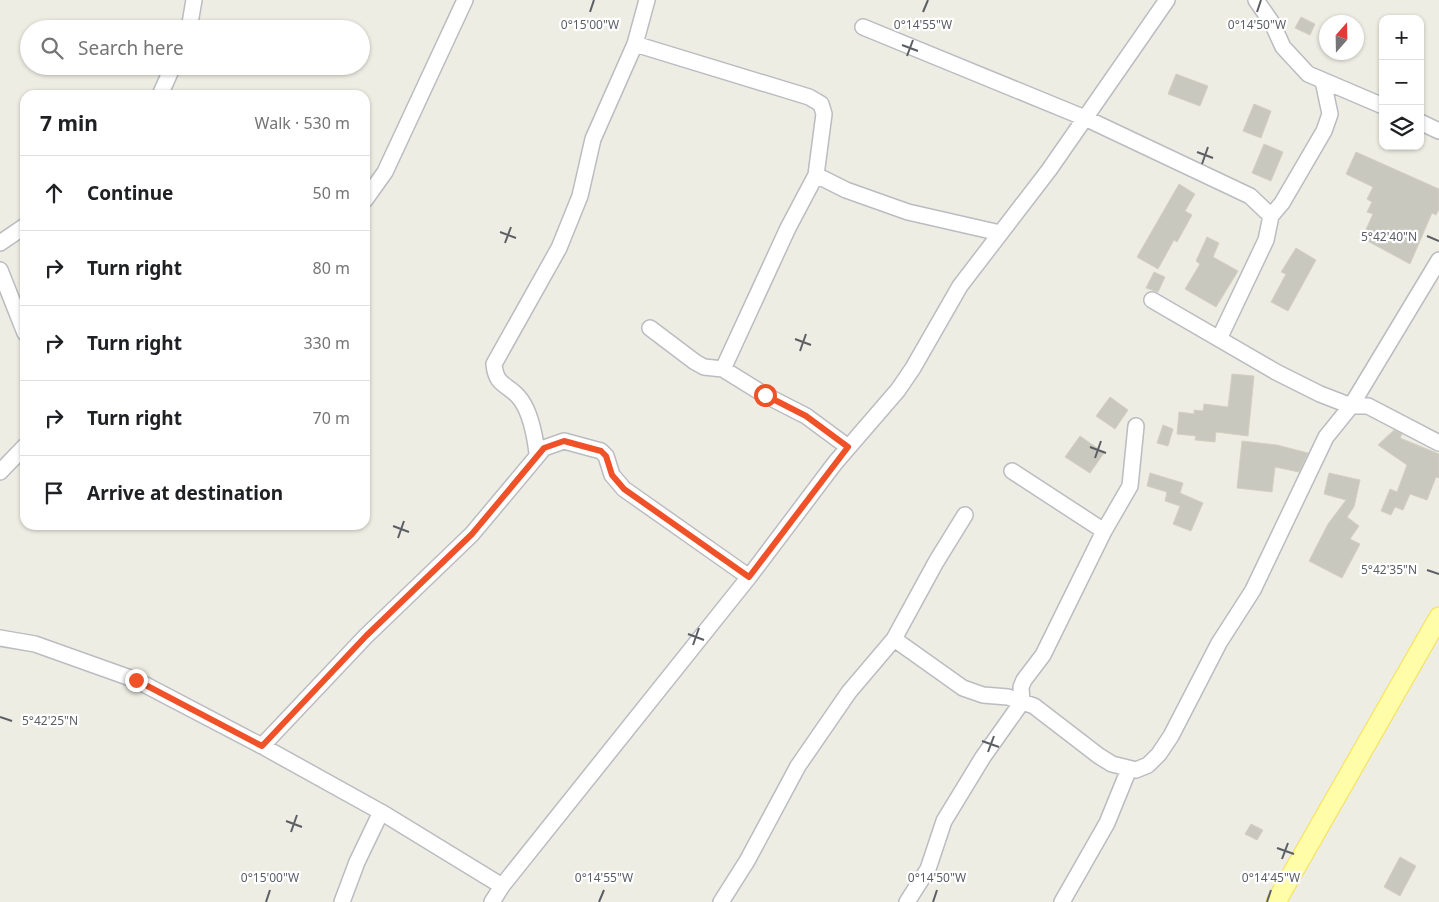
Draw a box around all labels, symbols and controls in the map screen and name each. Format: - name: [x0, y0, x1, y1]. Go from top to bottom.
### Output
- north arrow: [1319, 15, 1364, 60]
- map controls: [1379, 15, 1424, 150]
- button: +: [1379, 15, 1424, 60]
- text: 0°15'00"W: [561, 16, 619, 33]
- text: 0°14'55"W: [894, 16, 952, 33]
- text: 0°14'50"W: [1228, 16, 1286, 33]
- search box: [20, 20, 370, 75]
- icon: search: [38, 34, 66, 62]
- text: Search here: [78, 35, 184, 61]
- button: −: [1379, 60, 1424, 105]
- button: layers: [1379, 105, 1424, 150]
- text: 7 min: [40, 109, 98, 137]
- text: Walk · 530 m: [255, 112, 350, 134]
- icon: ahead: [40, 179, 68, 207]
- text: Continue: [87, 180, 173, 206]
- text: 50 m: [313, 182, 350, 204]
- text: 5°42'40"N: [1361, 228, 1417, 245]
- icon: right: [40, 254, 68, 282]
- text: Turn right: [87, 255, 182, 281]
- text: 80 m: [313, 257, 350, 279]
- icon: right: [40, 329, 68, 357]
- text: Turn right: [87, 330, 182, 356]
- text: 330 m: [303, 332, 350, 354]
- route start: [754, 384, 777, 407]
- icon: right: [40, 404, 68, 432]
- text: Turn right: [87, 405, 182, 431]
- text: 70 m: [313, 407, 350, 429]
- icon: arrive: [40, 479, 68, 507]
- text: Arrive at destination: [87, 480, 283, 506]
- text: 5°42'35"N: [1361, 561, 1417, 578]
- route end: [125, 669, 148, 692]
- text: 5°42'25"N: [22, 712, 78, 729]
- text: 0°15'00"W: [241, 869, 299, 886]
- text: 0°14'55"W: [575, 869, 633, 886]
- text: 0°14'50"W: [908, 869, 966, 886]
- text: 0°14'45"W: [1242, 869, 1300, 886]

